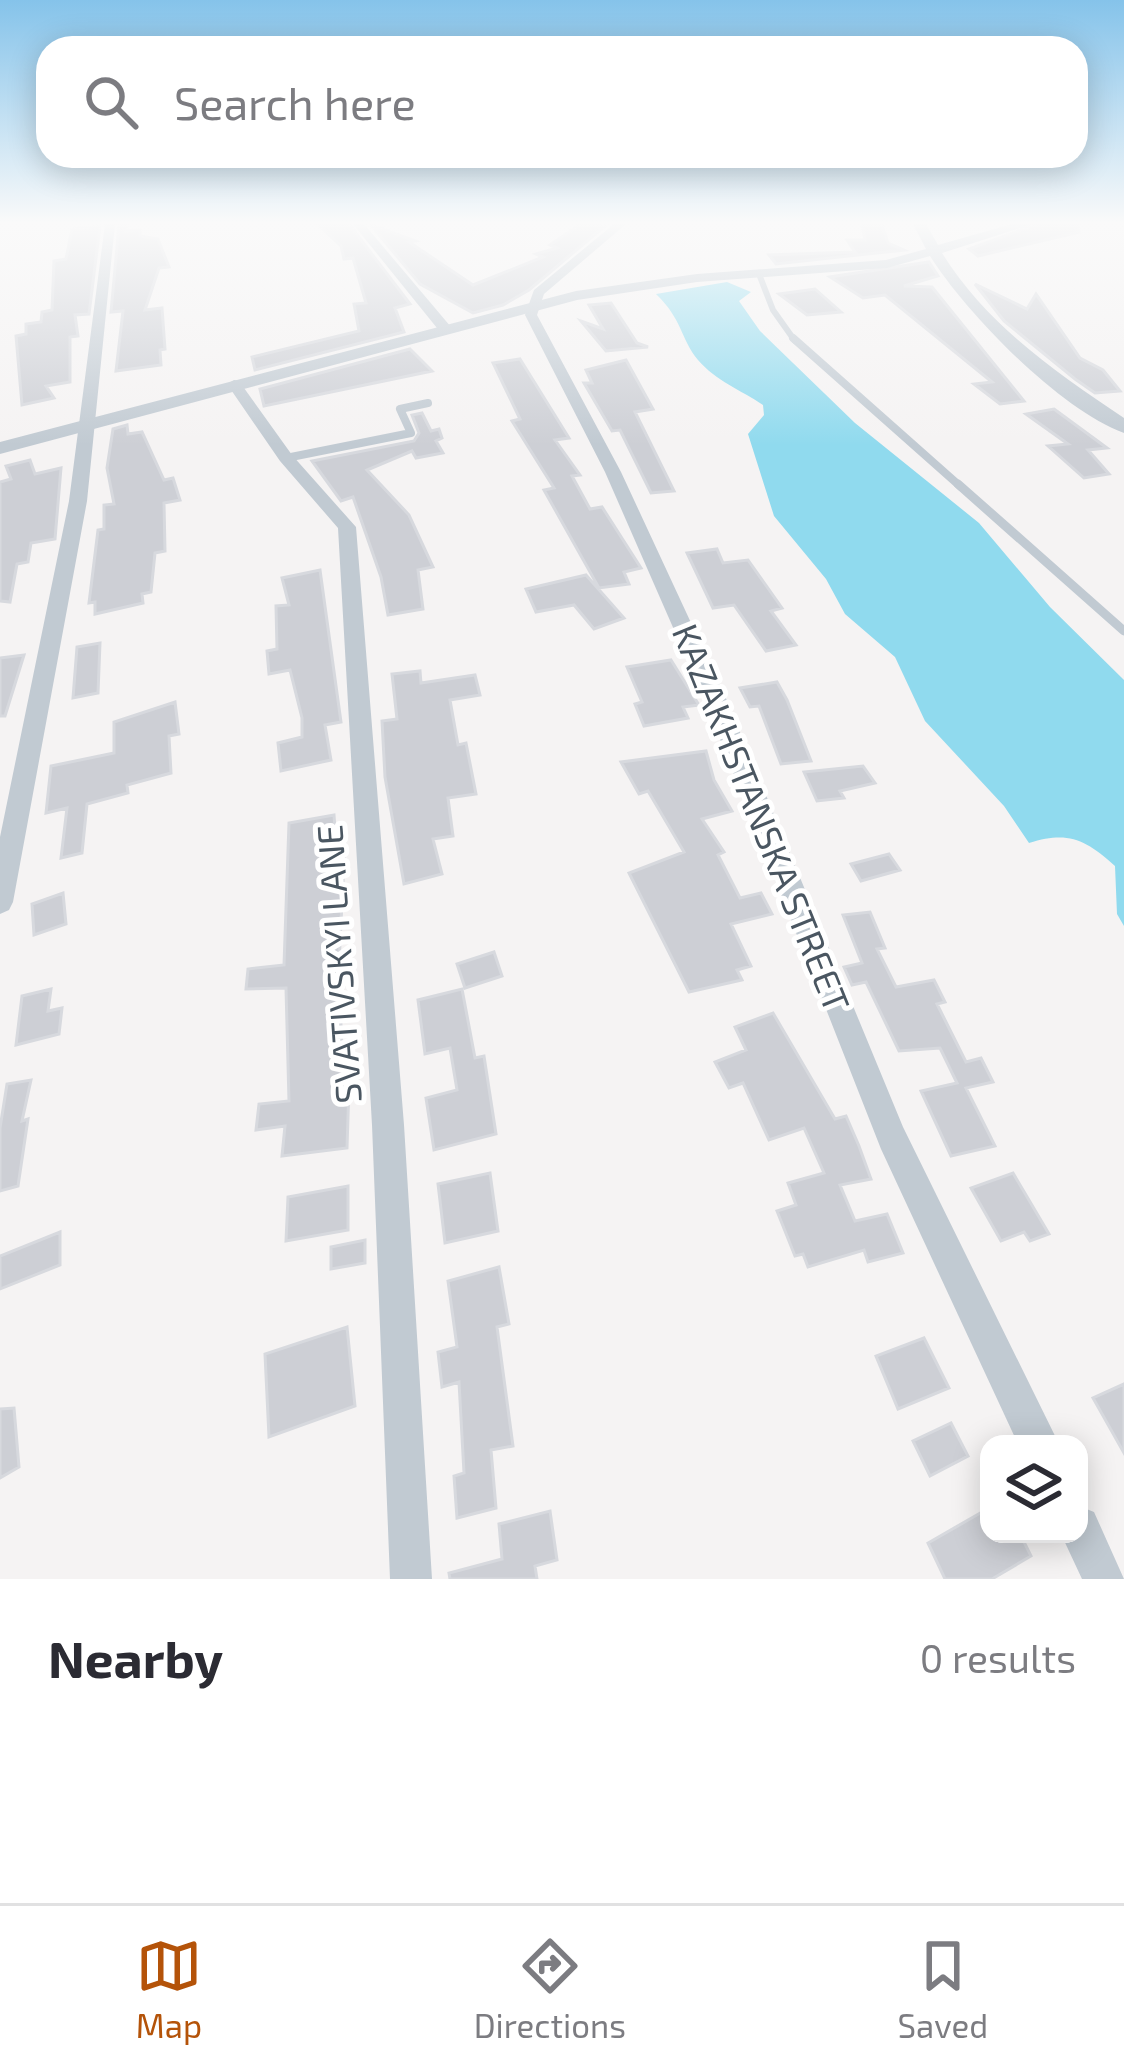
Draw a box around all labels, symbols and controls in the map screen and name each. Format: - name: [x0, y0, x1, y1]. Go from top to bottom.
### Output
- search box: [36, 36, 1088, 168]
- icon: search: [78, 69, 144, 135]
- text: Search here: [174, 75, 416, 129]
- street label: KAZAKHSTANSKA STREET: [665, 617, 860, 1018]
- street label: SVATIVSKYI LANE: [306, 823, 369, 1105]
- map controls: [980, 1435, 1088, 1543]
- button: layers: [980, 1435, 1088, 1543]
- text: Nearby: [48, 1627, 223, 1688]
- text: 0 results: [920, 1634, 1076, 1681]
- tab: Map: [136, 1933, 202, 2045]
- tab: Directions: [474, 1933, 626, 2045]
- tab: Saved: [898, 1933, 988, 2045]

